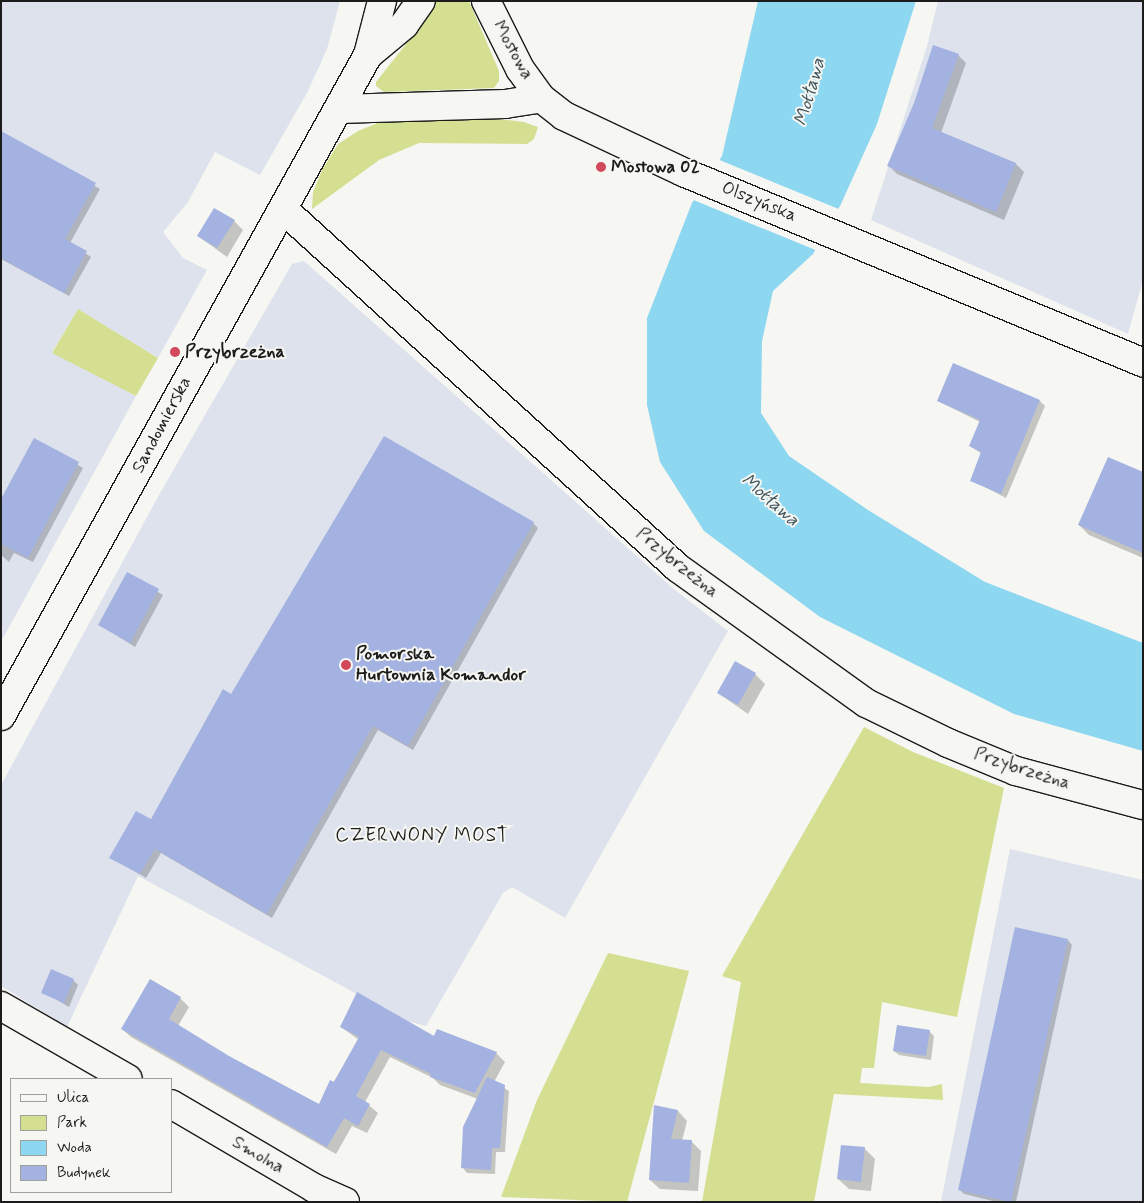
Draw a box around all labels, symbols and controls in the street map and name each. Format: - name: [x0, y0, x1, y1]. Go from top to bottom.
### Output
- street label: Mostowa: [488, 17, 538, 83]
- water label: Motława: [790, 56, 830, 128]
- place label: Mostowa 02: [611, 156, 700, 178]
- marker: Mostowa 02: [595, 161, 607, 173]
- street label: Olszyńska: [718, 177, 800, 227]
- place label: Przybrzeżna: [185, 341, 285, 363]
- marker: Przybrzeżna: [169, 346, 181, 358]
- street label: Sandomierska: [128, 373, 196, 477]
- water label: Motława: [736, 469, 804, 531]
- street label: Przybrzeżna: [631, 523, 723, 603]
- place label: Pomorska Hurtownia Komandor: [356, 644, 523, 686]
- marker: Pomorska Hurtownia Komandor: [340, 659, 352, 671]
- street label: Przybrzeżna: [971, 743, 1073, 795]
- district label: CZERWONY MOST: [334, 825, 510, 847]
- legend: [10, 1078, 172, 1193]
- text: Ulica: [57, 1088, 89, 1108]
- text: Park: [57, 1113, 87, 1133]
- street label: Smolna: [228, 1132, 288, 1178]
- text: Woda: [57, 1138, 92, 1158]
- text: Budynek: [57, 1163, 111, 1183]

